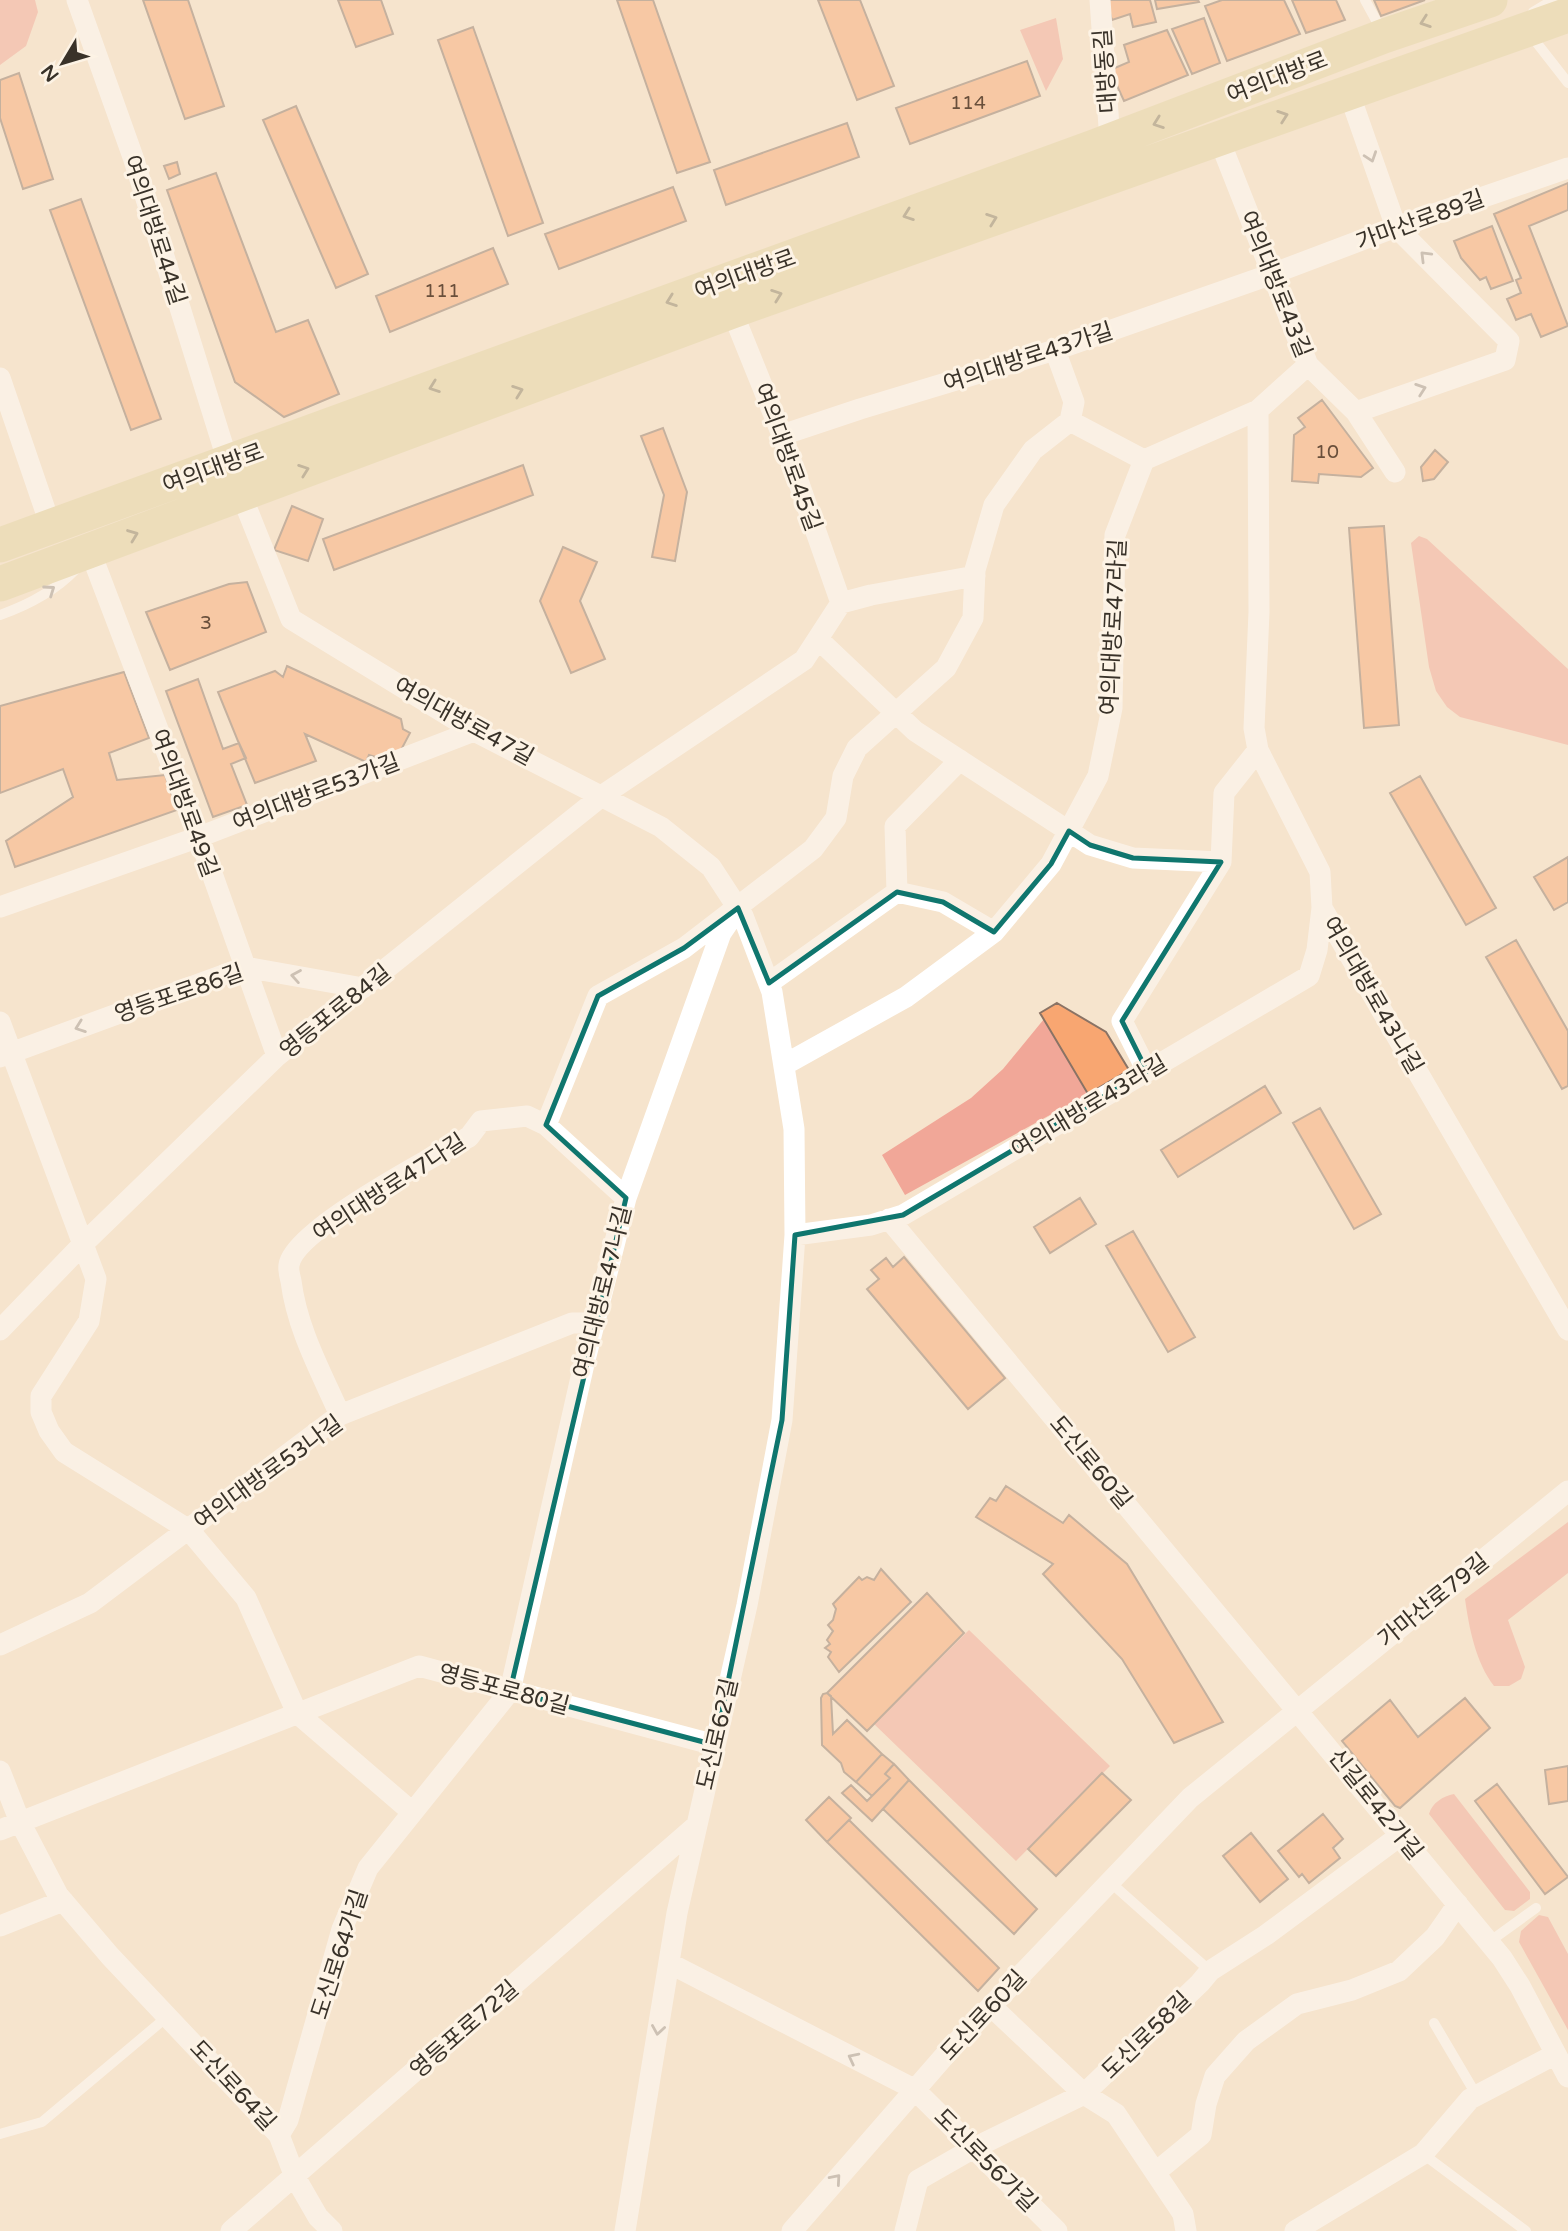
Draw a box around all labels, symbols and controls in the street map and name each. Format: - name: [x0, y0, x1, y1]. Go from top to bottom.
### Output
- one-way arrow: [1419, 14, 1432, 28]
- north arrow: [28, 28, 98, 98]
- street label: 대방동길: [1089, 28, 1123, 114]
- street label: 여의대방로: [1223, 46, 1332, 110]
- text: N: [37, 60, 64, 86]
- house number: 114: [950, 92, 986, 114]
- one-way arrow: [1277, 110, 1289, 124]
- one-way arrow: [1152, 115, 1164, 129]
- one-way arrow: [1363, 151, 1377, 163]
- street label: 여의대방로44길: [117, 152, 191, 309]
- street label: 가마산로89길: [1352, 185, 1488, 257]
- one-way arrow: [902, 207, 914, 221]
- street label: 여의대방로43길: [1233, 207, 1317, 362]
- one-way arrow: [985, 213, 997, 227]
- street label: 여의대방로: [691, 244, 800, 306]
- one-way arrow: [1420, 252, 1433, 265]
- house number: 111: [424, 280, 460, 302]
- one-way arrow: [771, 290, 783, 304]
- one-way arrow: [665, 293, 677, 307]
- street label: 여의대방로43가길: [940, 317, 1117, 399]
- one-way arrow: [429, 379, 441, 393]
- street label: 여의대방로45길: [747, 379, 827, 535]
- one-way arrow: [1414, 383, 1426, 397]
- one-way arrow: [511, 385, 523, 399]
- street label: 여의대방로: [159, 438, 268, 500]
- house number: 10: [1315, 441, 1339, 463]
- one-way arrow: [298, 465, 310, 479]
- one-way arrow: [127, 530, 139, 544]
- street label: 여의대방로47라길: [1095, 538, 1133, 716]
- one-way arrow: [42, 586, 55, 598]
- house number: 3: [200, 612, 212, 634]
- street label: 여의대방로47길: [389, 672, 538, 772]
- street label: 여의대방로49길: [144, 725, 224, 881]
- street label: 여의대방로53가길: [229, 748, 404, 838]
- street label: 여의대방로43나길: [1316, 912, 1429, 1079]
- street label: 영등포로86길: [111, 959, 248, 1029]
- street label: 영등포로84길: [274, 959, 397, 1065]
- one-way arrow: [290, 969, 302, 984]
- one-way arrow: [75, 1019, 87, 1033]
- street label: 여의대방로43라길: [1006, 1049, 1173, 1164]
- street label: 여의대방로47다길: [308, 1128, 471, 1248]
- street label: 여의대방로47나길: [568, 1203, 638, 1382]
- street label: 여의대방로53나길: [189, 1409, 348, 1536]
- street label: 도신로60길: [1043, 1410, 1137, 1515]
- street label: 가마산로79길: [1372, 1548, 1495, 1654]
- street label: 영등포로80길: [435, 1659, 572, 1721]
- street label: 도신로62길: [692, 1676, 744, 1793]
- street label: 신길로42가길: [1322, 1743, 1428, 1866]
- street label: 도신로64가길: [306, 1886, 374, 2023]
- street label: 도신로60길: [935, 1965, 1033, 2067]
- street label: 영등포로72길: [405, 1975, 525, 2085]
- street label: 도신로58길: [1096, 1986, 1197, 2085]
- one-way arrow: [651, 2024, 666, 2036]
- street label: 도신로64길: [183, 2035, 281, 2137]
- one-way arrow: [848, 2052, 861, 2066]
- street label: 도신로56가길: [928, 2103, 1043, 2218]
- one-way arrow: [828, 2175, 840, 2188]

